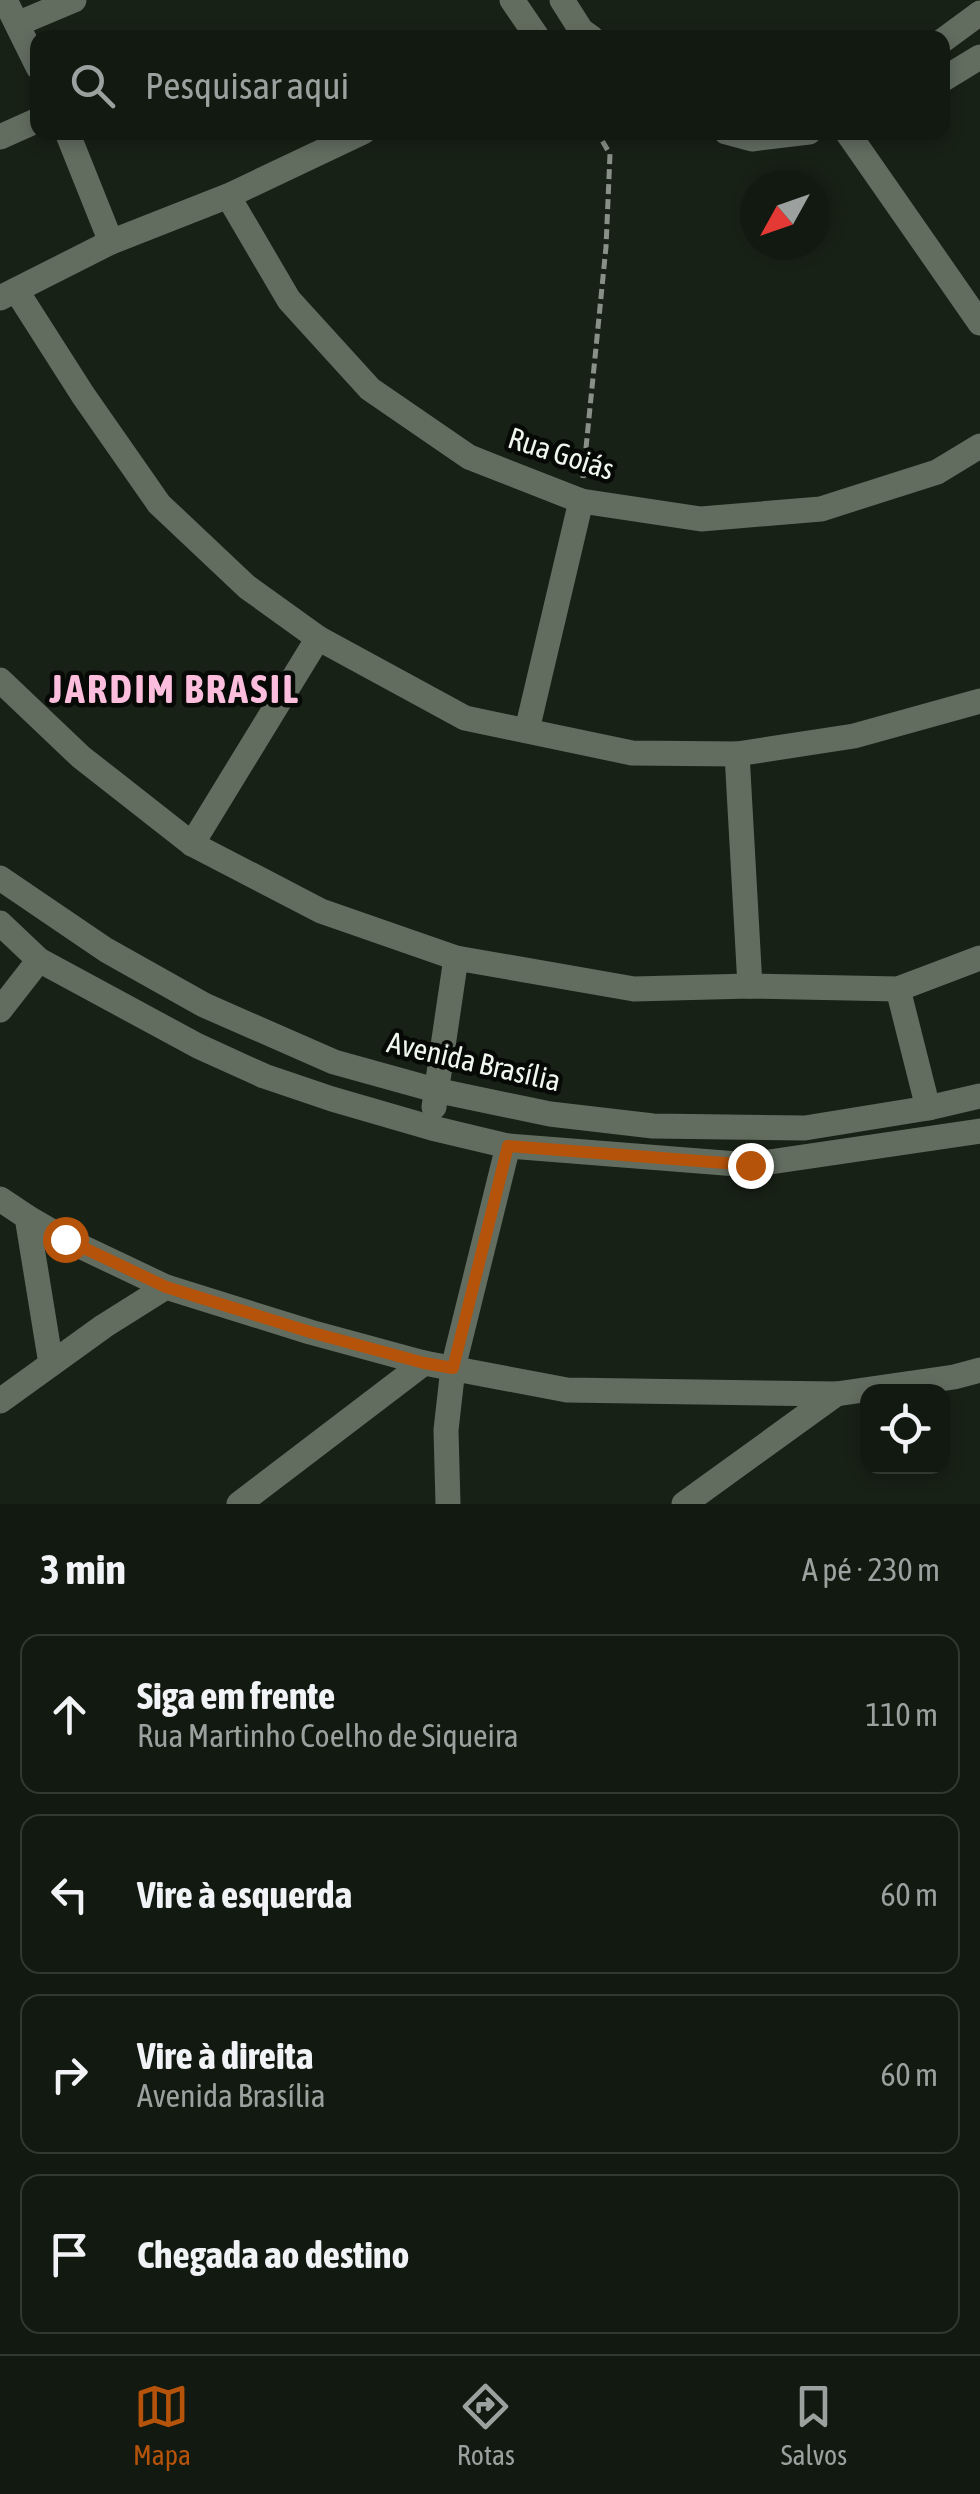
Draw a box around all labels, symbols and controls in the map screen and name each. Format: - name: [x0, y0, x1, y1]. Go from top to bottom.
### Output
- search box: [30, 30, 950, 140]
- icon: search: [65, 58, 120, 113]
- text: Pesquisar aqui: [145, 64, 349, 107]
- north arrow: [740, 170, 830, 260]
- street label: Rua Goiás: [504, 420, 618, 486]
- district label: JARDIM BRASIL: [49, 666, 300, 711]
- street label: Avenida Brasília: [384, 1025, 564, 1097]
- route end: [728, 1143, 774, 1189]
- route start: [43, 1217, 89, 1263]
- map controls: [860, 1384, 950, 1474]
- button: locate: [860, 1384, 950, 1474]
- text: 3 min: [40, 1545, 126, 1593]
- text: A pé · 230 m: [802, 1551, 940, 1588]
- text: Siga em frente: [137, 1674, 335, 1717]
- icon: ahead: [42, 1687, 97, 1742]
- text: 110 m: [865, 1696, 938, 1733]
- text: Rua Martinho Coelho de Siqueira: [137, 1717, 519, 1754]
- icon: left: [42, 1867, 97, 1922]
- text: Vire à esquerda: [137, 1873, 352, 1916]
- text: 60 m: [880, 1876, 938, 1913]
- text: Vire à direita: [137, 2034, 313, 2077]
- icon: right: [42, 2047, 97, 2102]
- text: 60 m: [880, 2056, 938, 2093]
- text: Avenida Brasília: [137, 2077, 326, 2114]
- icon: arrive: [42, 2227, 97, 2282]
- text: Chegada ao destino: [137, 2233, 409, 2276]
- tab: Mapa: [133, 2379, 191, 2471]
- tab: Rotas: [457, 2379, 515, 2471]
- tab: Salvos: [781, 2379, 847, 2471]

